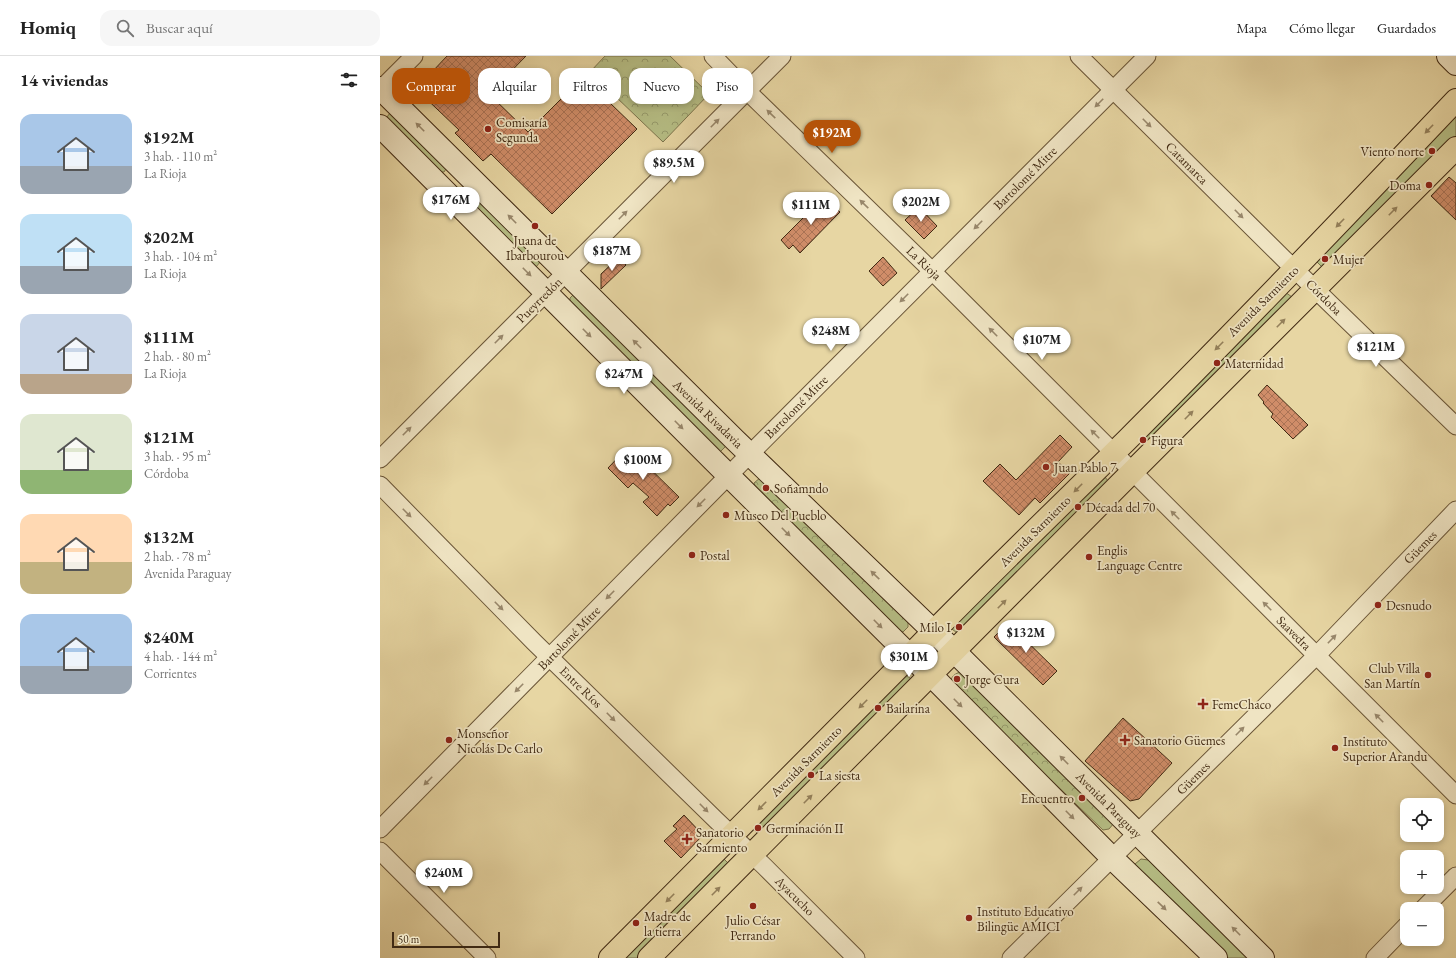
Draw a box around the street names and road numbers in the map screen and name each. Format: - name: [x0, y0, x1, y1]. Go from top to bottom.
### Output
- street label: Catamarca: [1162, 138, 1213, 189]
- street label: Bartolomé Mitre: [990, 143, 1060, 213]
- street label: La Rioja: [903, 242, 946, 284]
- street label: Avenida Sarmiento: [1223, 262, 1302, 341]
- street label: Pueyrredón: [512, 273, 566, 327]
- street label: Córdoba: [1302, 275, 1346, 319]
- street label: Bartolomé Mitre: [761, 372, 831, 442]
- street label: Avenida Rivadavia: [668, 375, 747, 453]
- street label: Avenida Sarmiento: [995, 492, 1074, 571]
- street label: Güemes: [1400, 526, 1440, 568]
- street label: Bartolomé Mitre: [534, 602, 604, 674]
- street label: Saavedra: [1273, 612, 1316, 655]
- street label: Entre Ríos: [556, 662, 606, 712]
- street label: Avenida Sarmiento: [766, 722, 845, 801]
- street label: Güemes: [1173, 758, 1213, 798]
- street label: Avenida Paraguay: [1071, 767, 1146, 842]
- street label: Ayacucho: [771, 872, 818, 919]

